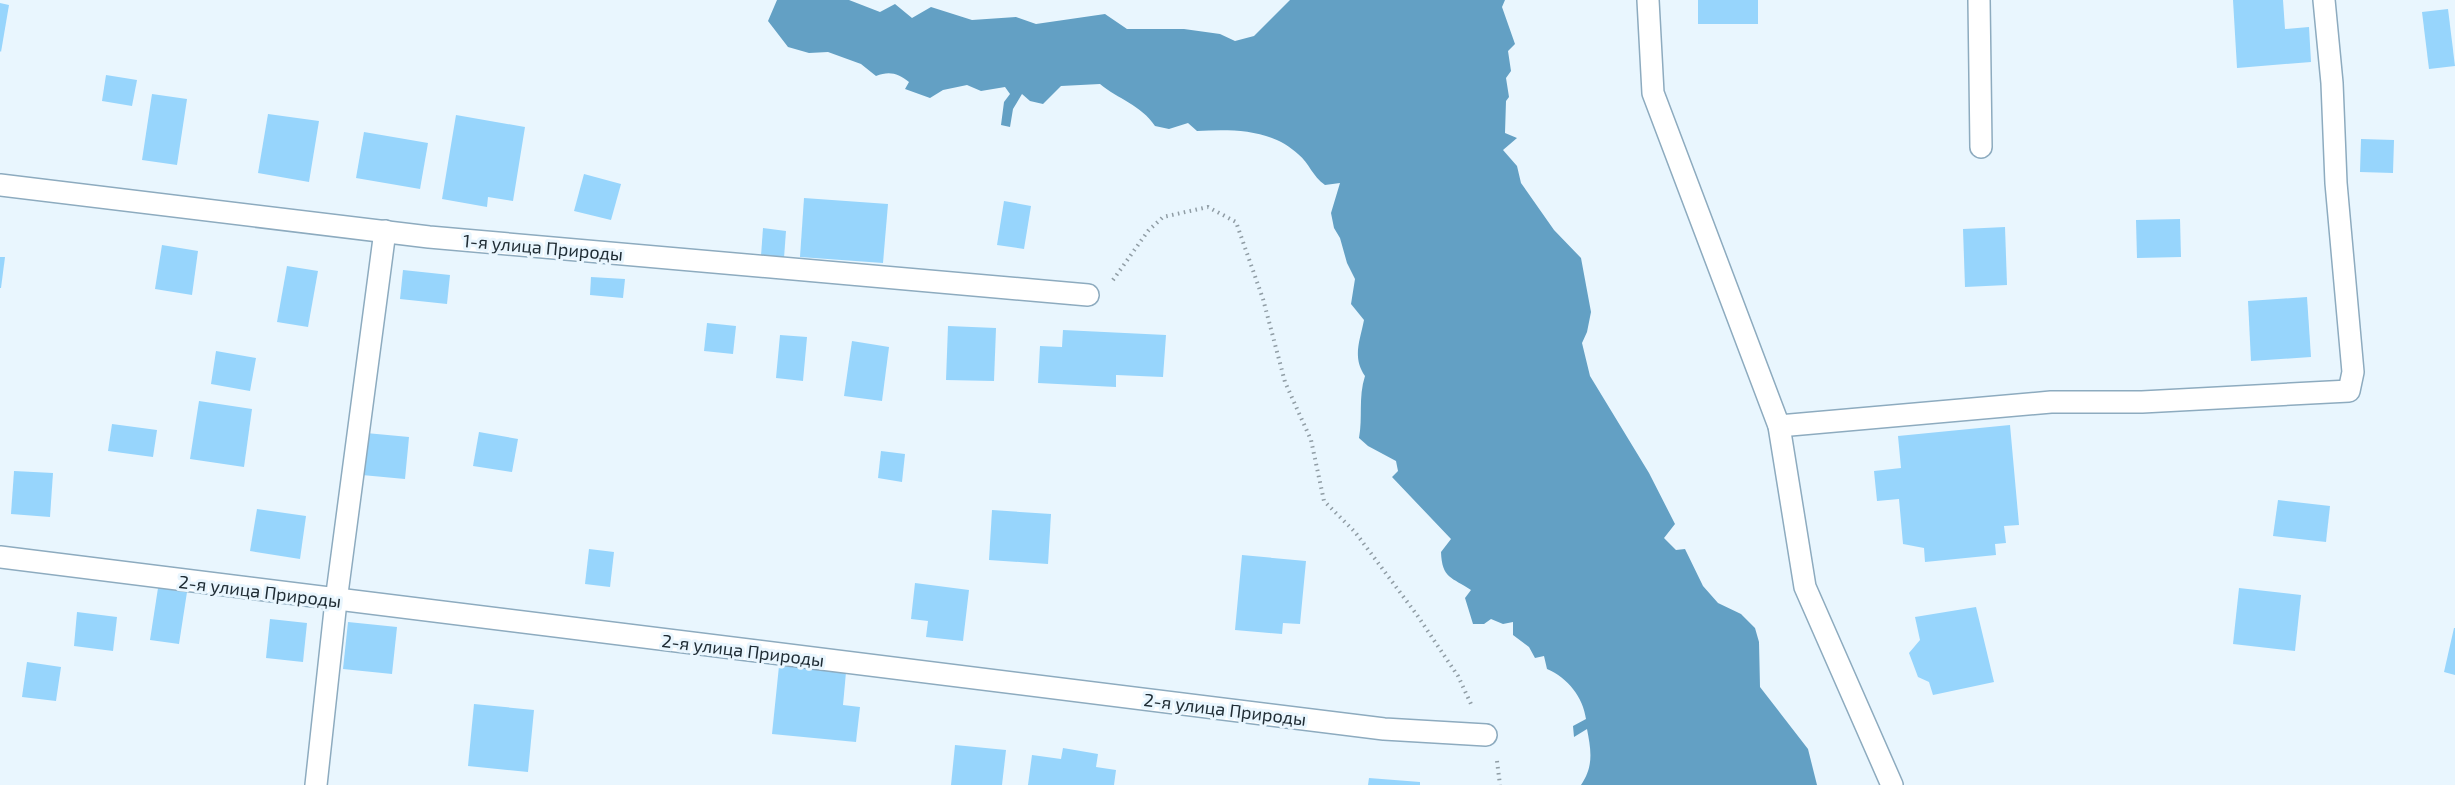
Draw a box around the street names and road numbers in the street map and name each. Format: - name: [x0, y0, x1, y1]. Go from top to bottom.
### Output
- street label: 1-я улица Природы: [462, 229, 624, 265]
- street label: 2-я улица Природы: [178, 570, 342, 612]
- street label: 2-я улица Природы: [661, 629, 825, 671]
- street label: 2-я улица Природы: [1143, 688, 1307, 730]

